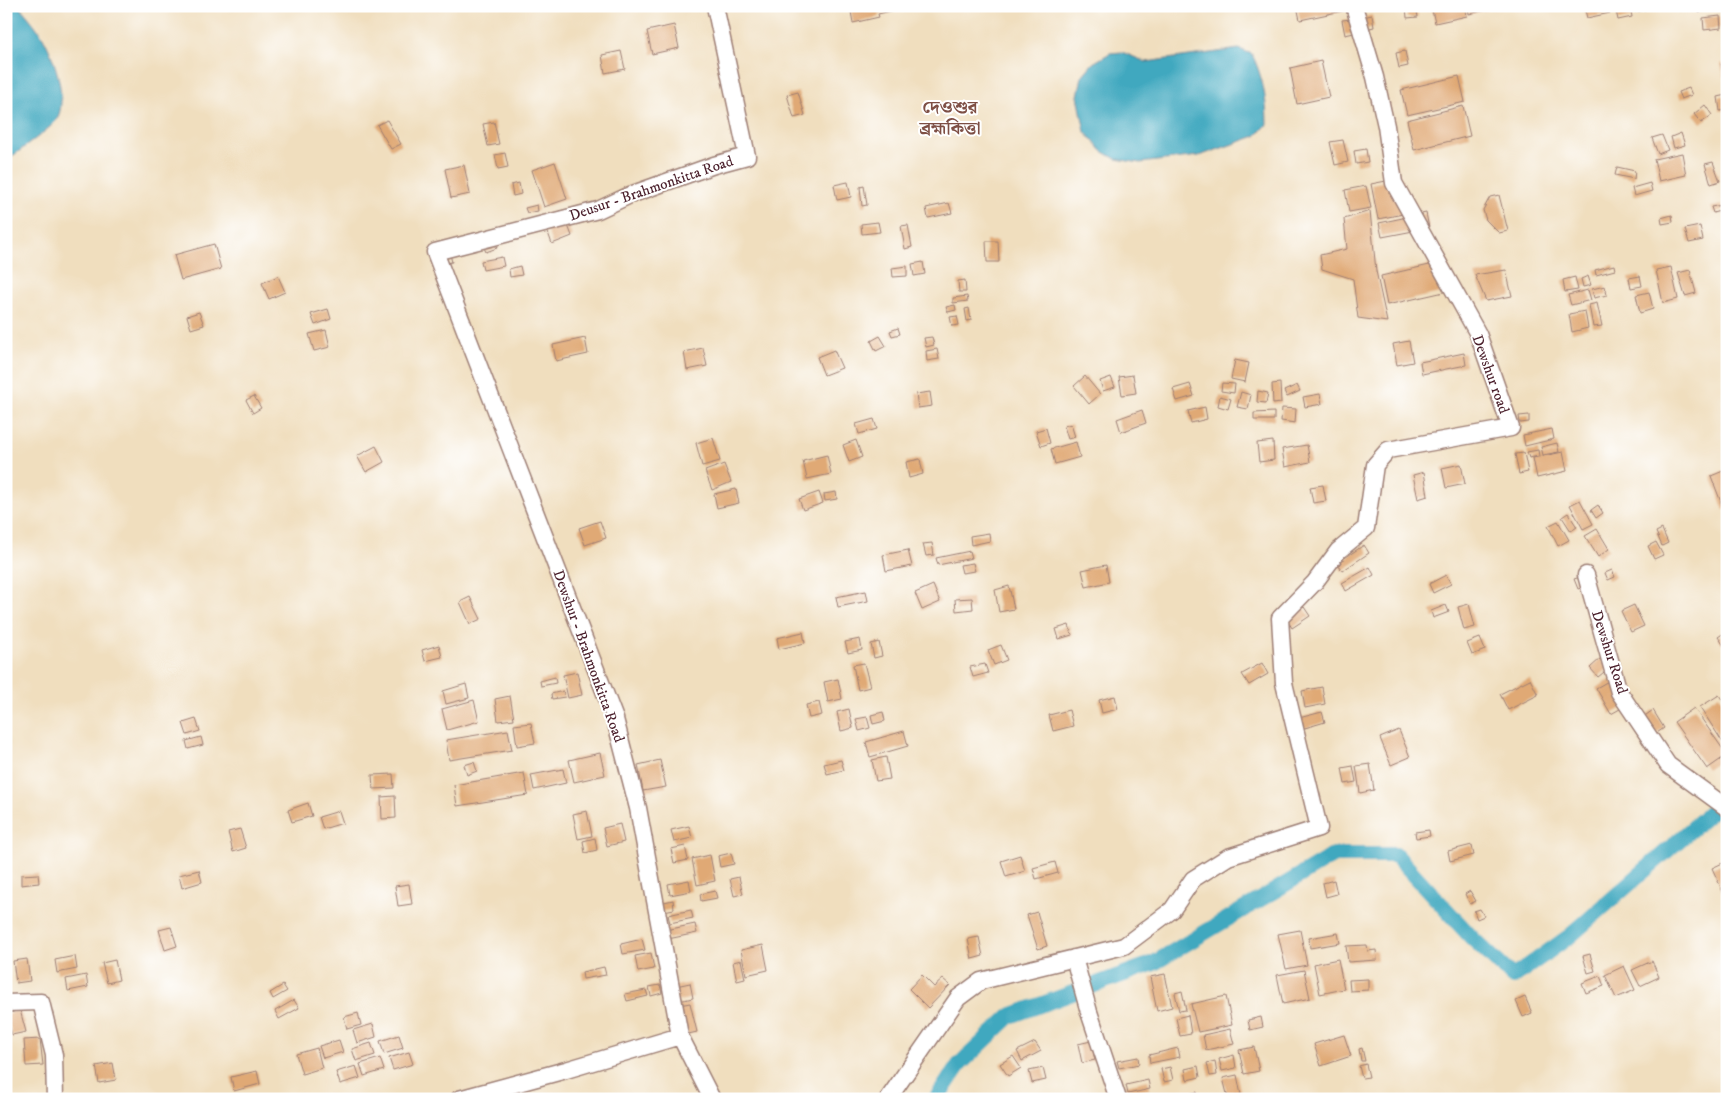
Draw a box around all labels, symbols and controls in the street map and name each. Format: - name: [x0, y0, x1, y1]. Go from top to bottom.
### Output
- district label: দেওশুর ব্রহ্মকিত্তা: [918, 97, 981, 140]
- street label: Deusur - Brahmonkitta Road: [567, 151, 736, 225]
- street label: Dewshur road: [1467, 332, 1514, 417]
- street label: Dewshur - Brahmonkitta Road: [548, 567, 629, 745]
- street label: Dewshur Road: [1587, 608, 1632, 697]

